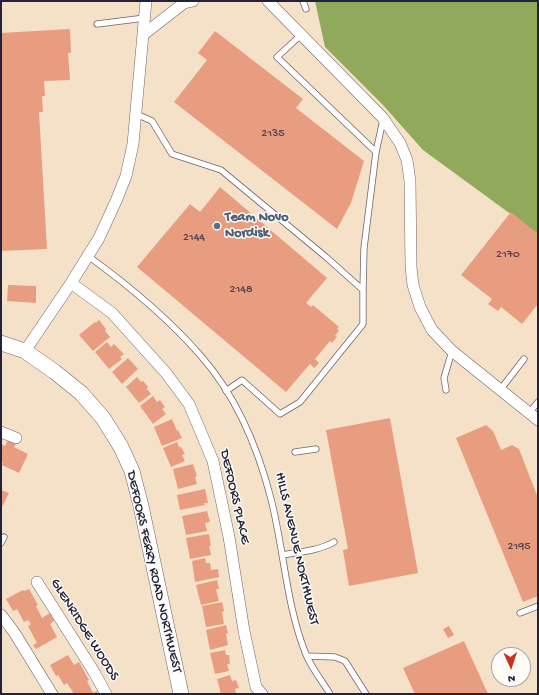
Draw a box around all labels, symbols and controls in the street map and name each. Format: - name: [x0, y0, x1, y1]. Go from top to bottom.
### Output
- house number: 2135: [261, 127, 285, 141]
- place label: Team Novo Nordisk: [225, 210, 288, 242]
- marker: Team Novo Nordisk: [212, 221, 222, 231]
- house number: 2144: [183, 231, 205, 245]
- house number: 2170: [496, 248, 520, 262]
- house number: 2148: [230, 283, 252, 297]
- street label: DEFOORS PLACE: [215, 448, 253, 546]
- street label: DEFOORS FERRY ROAD NORTHWEST: [122, 469, 184, 675]
- street label: HILLS AVENUE NORTHWEST: [270, 471, 322, 627]
- house number: 2195: [507, 540, 531, 554]
- street label: GLENRIDGE WOODS: [46, 576, 122, 684]
- north arrow: [491, 647, 531, 687]
- text: N: [508, 672, 515, 684]

